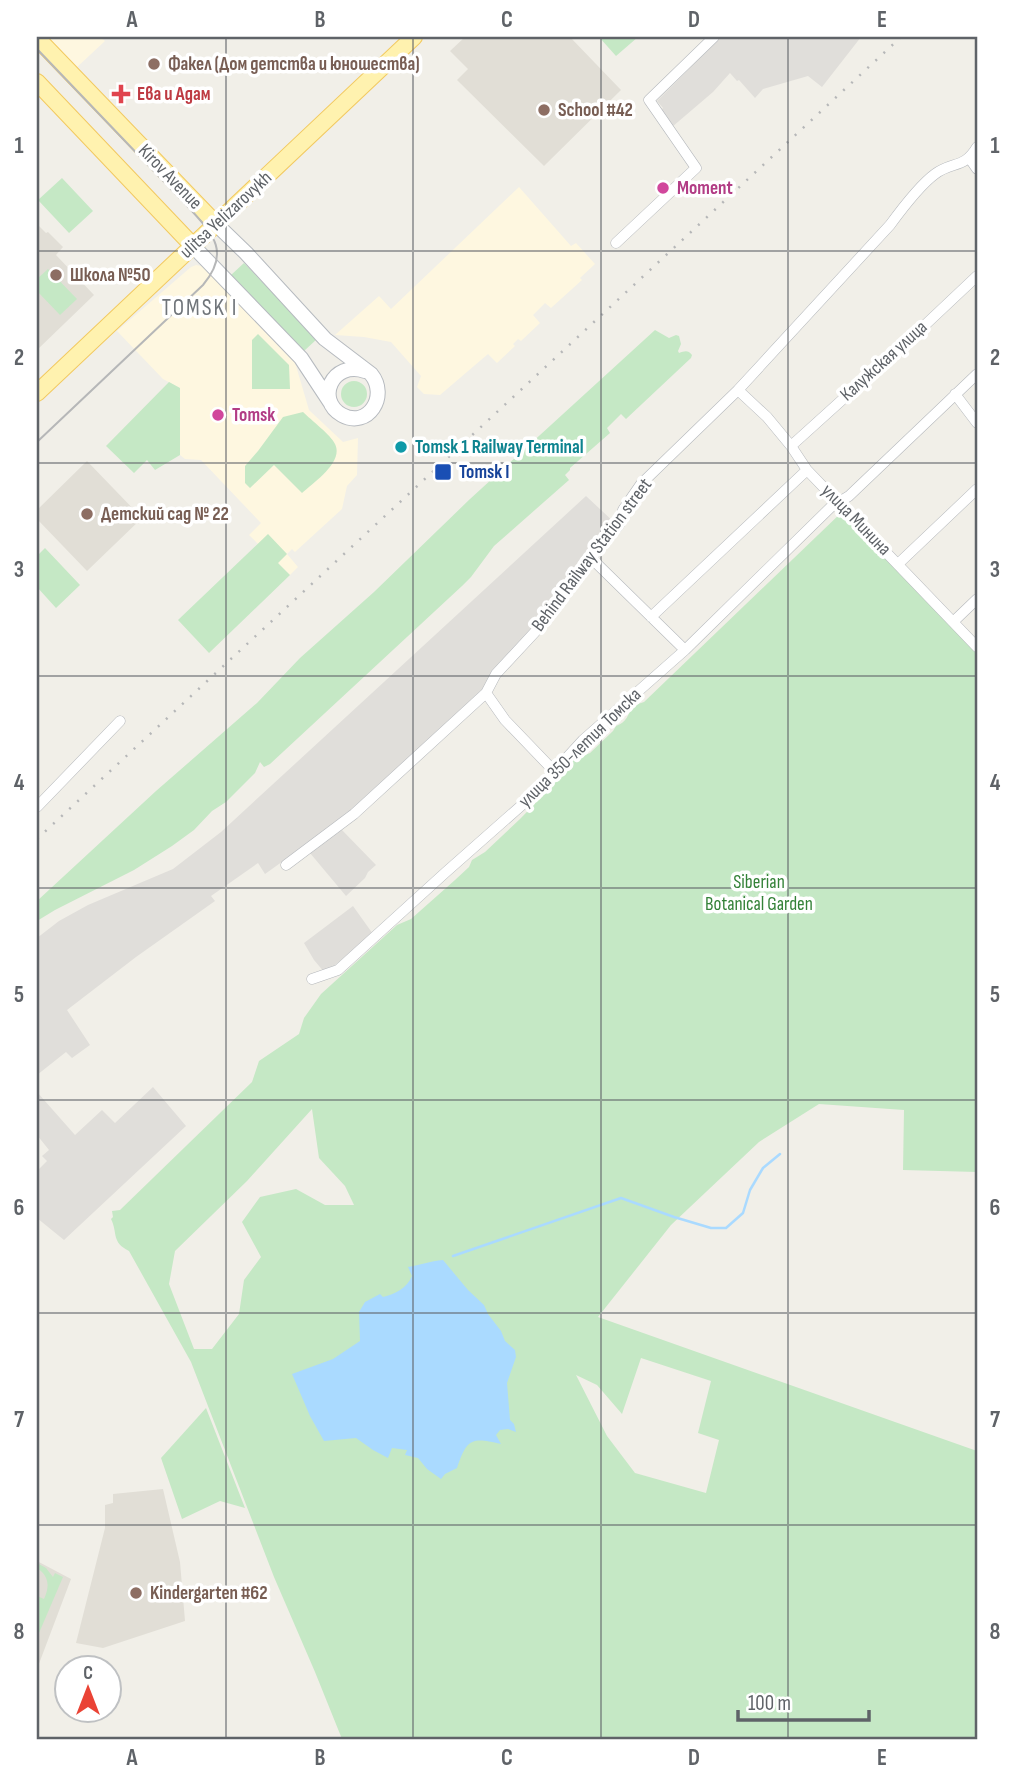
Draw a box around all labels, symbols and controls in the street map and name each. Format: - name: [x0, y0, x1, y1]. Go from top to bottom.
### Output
- text: A: [126, 6, 139, 34]
- text: B: [315, 6, 326, 34]
- text: C: [501, 6, 513, 34]
- text: D: [688, 6, 700, 34]
- text: E: [877, 6, 887, 34]
- place label: Факел (Дом детства и юношества): [168, 53, 420, 76]
- marker: Факел (Дом детства и юношества): [146, 56, 162, 72]
- place label: Ева и Адам: [137, 83, 211, 106]
- marker: Ева и Адам: [111, 84, 131, 104]
- place label: School #42: [558, 99, 633, 122]
- marker: School #42: [536, 102, 552, 118]
- text: 1: [14, 132, 24, 160]
- text: 1: [990, 132, 1000, 160]
- street label: Kirov Avenue: [133, 140, 207, 214]
- street label: ulitsa Yelizarovykh: [175, 167, 277, 263]
- place label: Moment: [677, 177, 733, 200]
- marker: Moment: [655, 180, 671, 196]
- place label: Школа №50: [70, 264, 151, 287]
- marker: Школа №50: [48, 267, 64, 283]
- district label: TOMSK I: [162, 294, 238, 322]
- street label: Калужская улица: [836, 316, 932, 406]
- text: 2: [14, 344, 24, 372]
- text: 2: [990, 344, 1000, 372]
- place label: Tomsk: [232, 404, 275, 427]
- marker: Tomsk: [210, 407, 226, 423]
- place label: Tomsk 1 Railway Terminal: [415, 436, 584, 459]
- marker: Tomsk 1 Railway Terminal: [393, 439, 409, 455]
- place label: Tomsk I: [459, 461, 510, 484]
- marker: Tomsk I: [433, 462, 453, 482]
- street label: Behind Railway Station street: [527, 474, 657, 636]
- street label: улица Минина: [816, 479, 896, 561]
- place label: Детский сад № 22: [101, 503, 229, 526]
- marker: Детский сад № 22: [79, 506, 95, 522]
- text: 3: [14, 556, 24, 584]
- text: 3: [990, 556, 1000, 584]
- street label: улица 350-летия Томска: [514, 684, 646, 812]
- text: 4: [14, 769, 25, 797]
- text: 4: [990, 769, 1001, 797]
- park label: Siberian Botanical Garden: [705, 871, 813, 916]
- text: 5: [14, 981, 24, 1009]
- text: 5: [990, 981, 1000, 1009]
- text: 6: [14, 1194, 24, 1222]
- text: 6: [990, 1194, 1000, 1222]
- text: 7: [14, 1406, 24, 1434]
- text: 7: [990, 1406, 1000, 1434]
- place label: Kindergarten #62: [150, 1582, 268, 1605]
- marker: Kindergarten #62: [128, 1585, 144, 1601]
- text: 8: [14, 1618, 25, 1646]
- text: 8: [990, 1618, 1001, 1646]
- north arrow: [52, 1654, 122, 1724]
- text: С: [83, 1662, 93, 1685]
- scale bar: [738, 1678, 869, 1722]
- text: 100 m: [748, 1691, 791, 1716]
- text: A: [126, 1744, 139, 1772]
- text: B: [315, 1744, 326, 1772]
- text: C: [501, 1744, 513, 1772]
- text: D: [688, 1744, 700, 1772]
- text: E: [877, 1744, 887, 1772]

